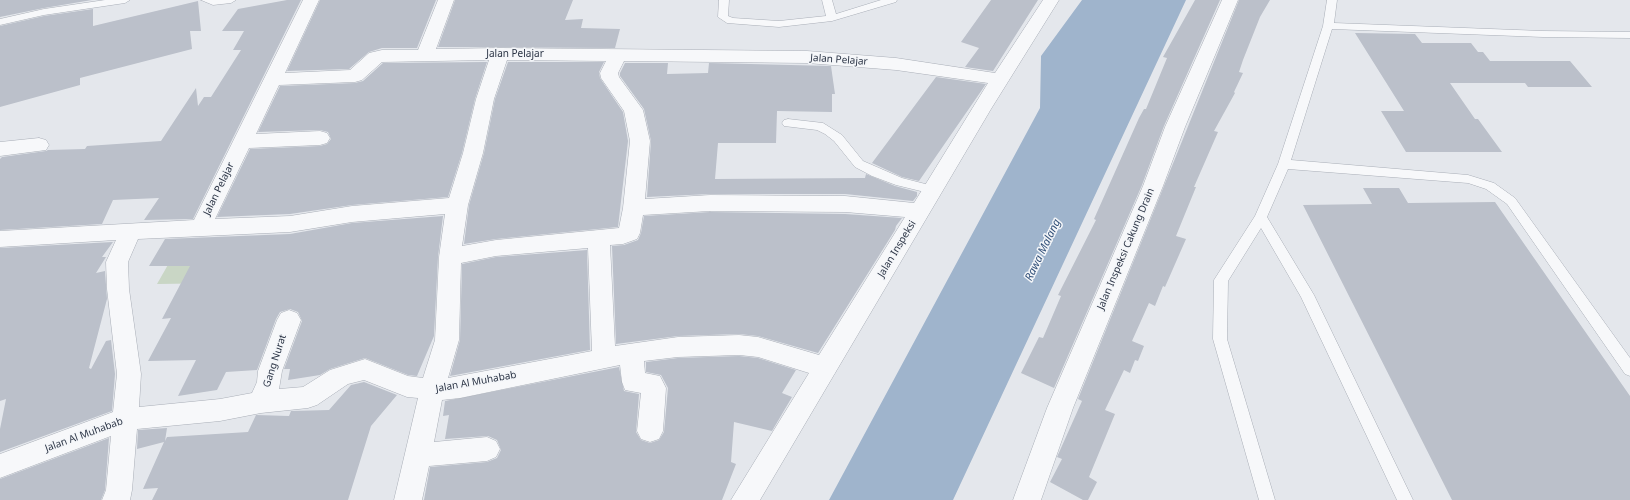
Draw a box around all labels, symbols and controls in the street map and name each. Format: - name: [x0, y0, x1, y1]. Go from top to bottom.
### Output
- street label: Jalan Pelajar: [486, 48, 544, 60]
- street label: Jalan Pelajar: [810, 52, 868, 68]
- street label: Jalan Pelajar: [201, 161, 237, 217]
- street label: Jalan Inspeksi Cakung Drain: [1095, 186, 1157, 312]
- water label: Rawa Malang: [1022, 217, 1064, 283]
- street label: Jalan Inspeksi: [875, 218, 919, 280]
- street label: Gang Nurat: [261, 333, 289, 389]
- street label: Jalan Al Muhabab: [435, 369, 517, 395]
- street label: Jalan Al Muhabab: [44, 415, 124, 455]

